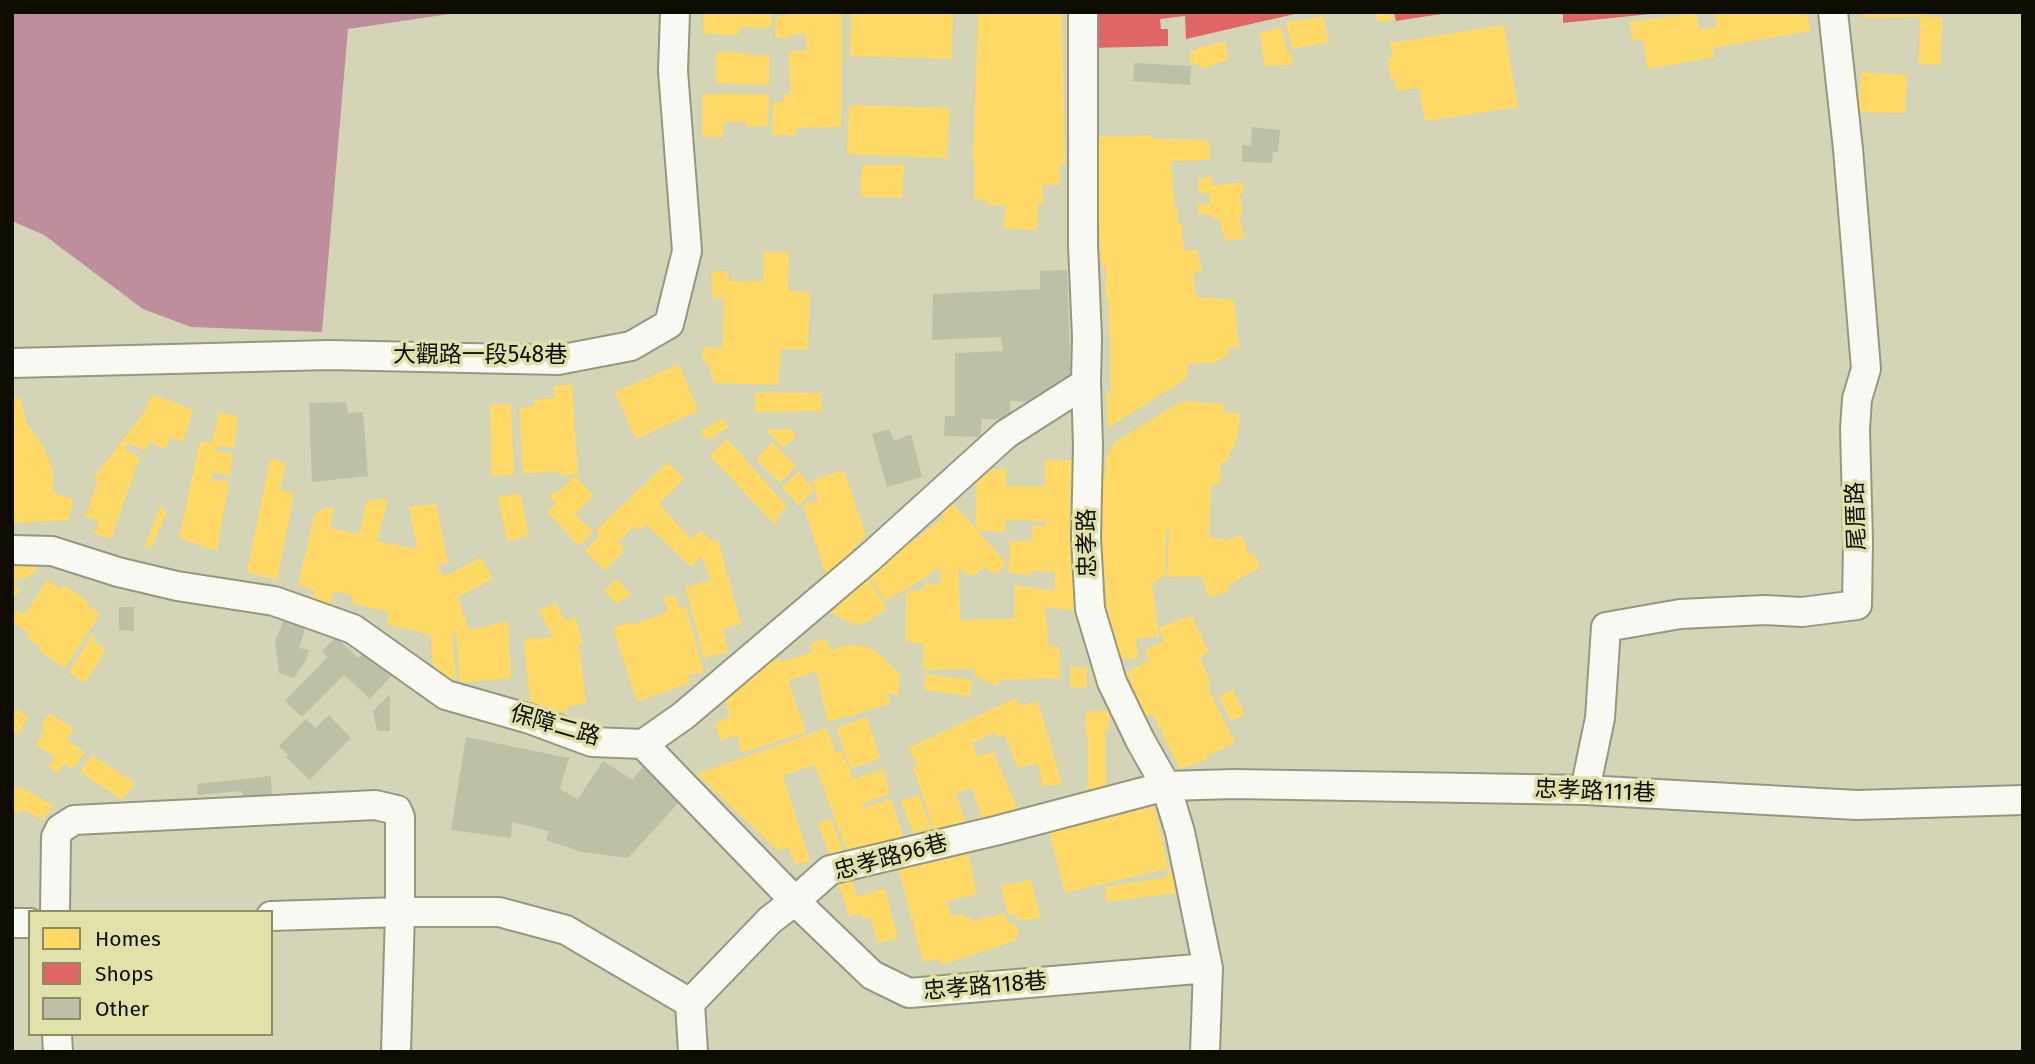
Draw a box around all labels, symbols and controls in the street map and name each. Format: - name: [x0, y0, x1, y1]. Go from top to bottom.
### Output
- street label: 大觀路一段548巷: [393, 342, 567, 370]
- street label: 尾厝路: [1842, 481, 1872, 551]
- street label: 忠孝路: [1074, 508, 1102, 578]
- street label: 保障二路: [507, 700, 603, 752]
- street label: 忠孝路111巷: [1534, 776, 1656, 808]
- street label: 忠孝路96巷: [831, 830, 951, 886]
- legend: [28, 910, 273, 1036]
- text: Homes: [95, 926, 161, 952]
- text: Shops: [95, 961, 153, 987]
- street label: 忠孝路118巷: [922, 968, 1048, 1006]
- text: Other: [95, 996, 149, 1022]

